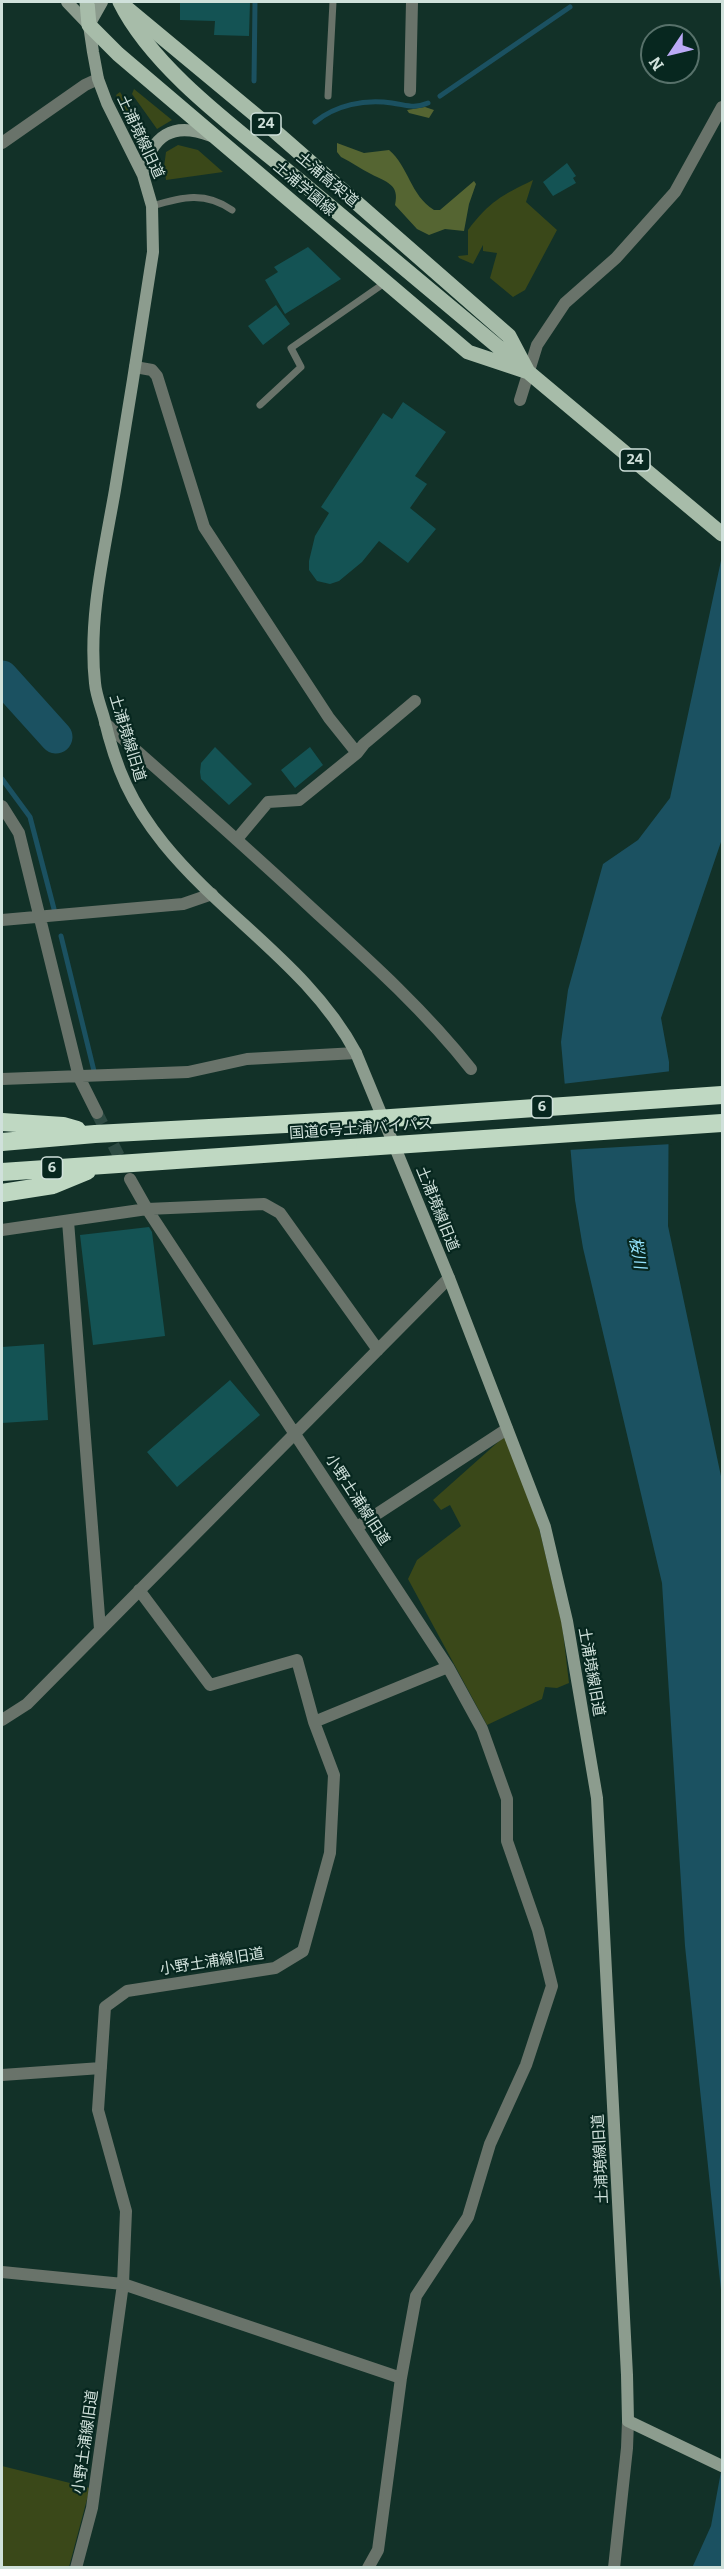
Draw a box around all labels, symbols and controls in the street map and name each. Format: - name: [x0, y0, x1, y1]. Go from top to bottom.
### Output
- north arrow: [640, 24, 700, 84]
- text: N: [645, 53, 668, 74]
- street label: 土浦境線旧道: [113, 92, 167, 182]
- road number: 24: [251, 113, 281, 135]
- street label: 土浦高架道: [292, 149, 362, 211]
- street label: 土浦学園線: [269, 158, 339, 220]
- road number: 24: [620, 449, 650, 471]
- street label: 土浦境線旧道: [105, 692, 149, 784]
- road number: 6: [532, 1096, 552, 1118]
- street label: 国道6号土浦バイパス: [289, 1115, 433, 1143]
- road number: 6: [42, 1157, 62, 1179]
- street label: 土浦境線旧道: [412, 1164, 462, 1254]
- water label: 桜川: [625, 1236, 649, 1270]
- street label: 小野土浦線旧道: [321, 1451, 393, 1549]
- street label: 土浦境線旧道: [574, 1626, 608, 1718]
- street label: 小野土浦線旧道: [159, 1945, 265, 1979]
- street label: 土浦境線旧道: [590, 2114, 612, 2204]
- street label: 小野土浦線旧道: [70, 2389, 102, 2495]

